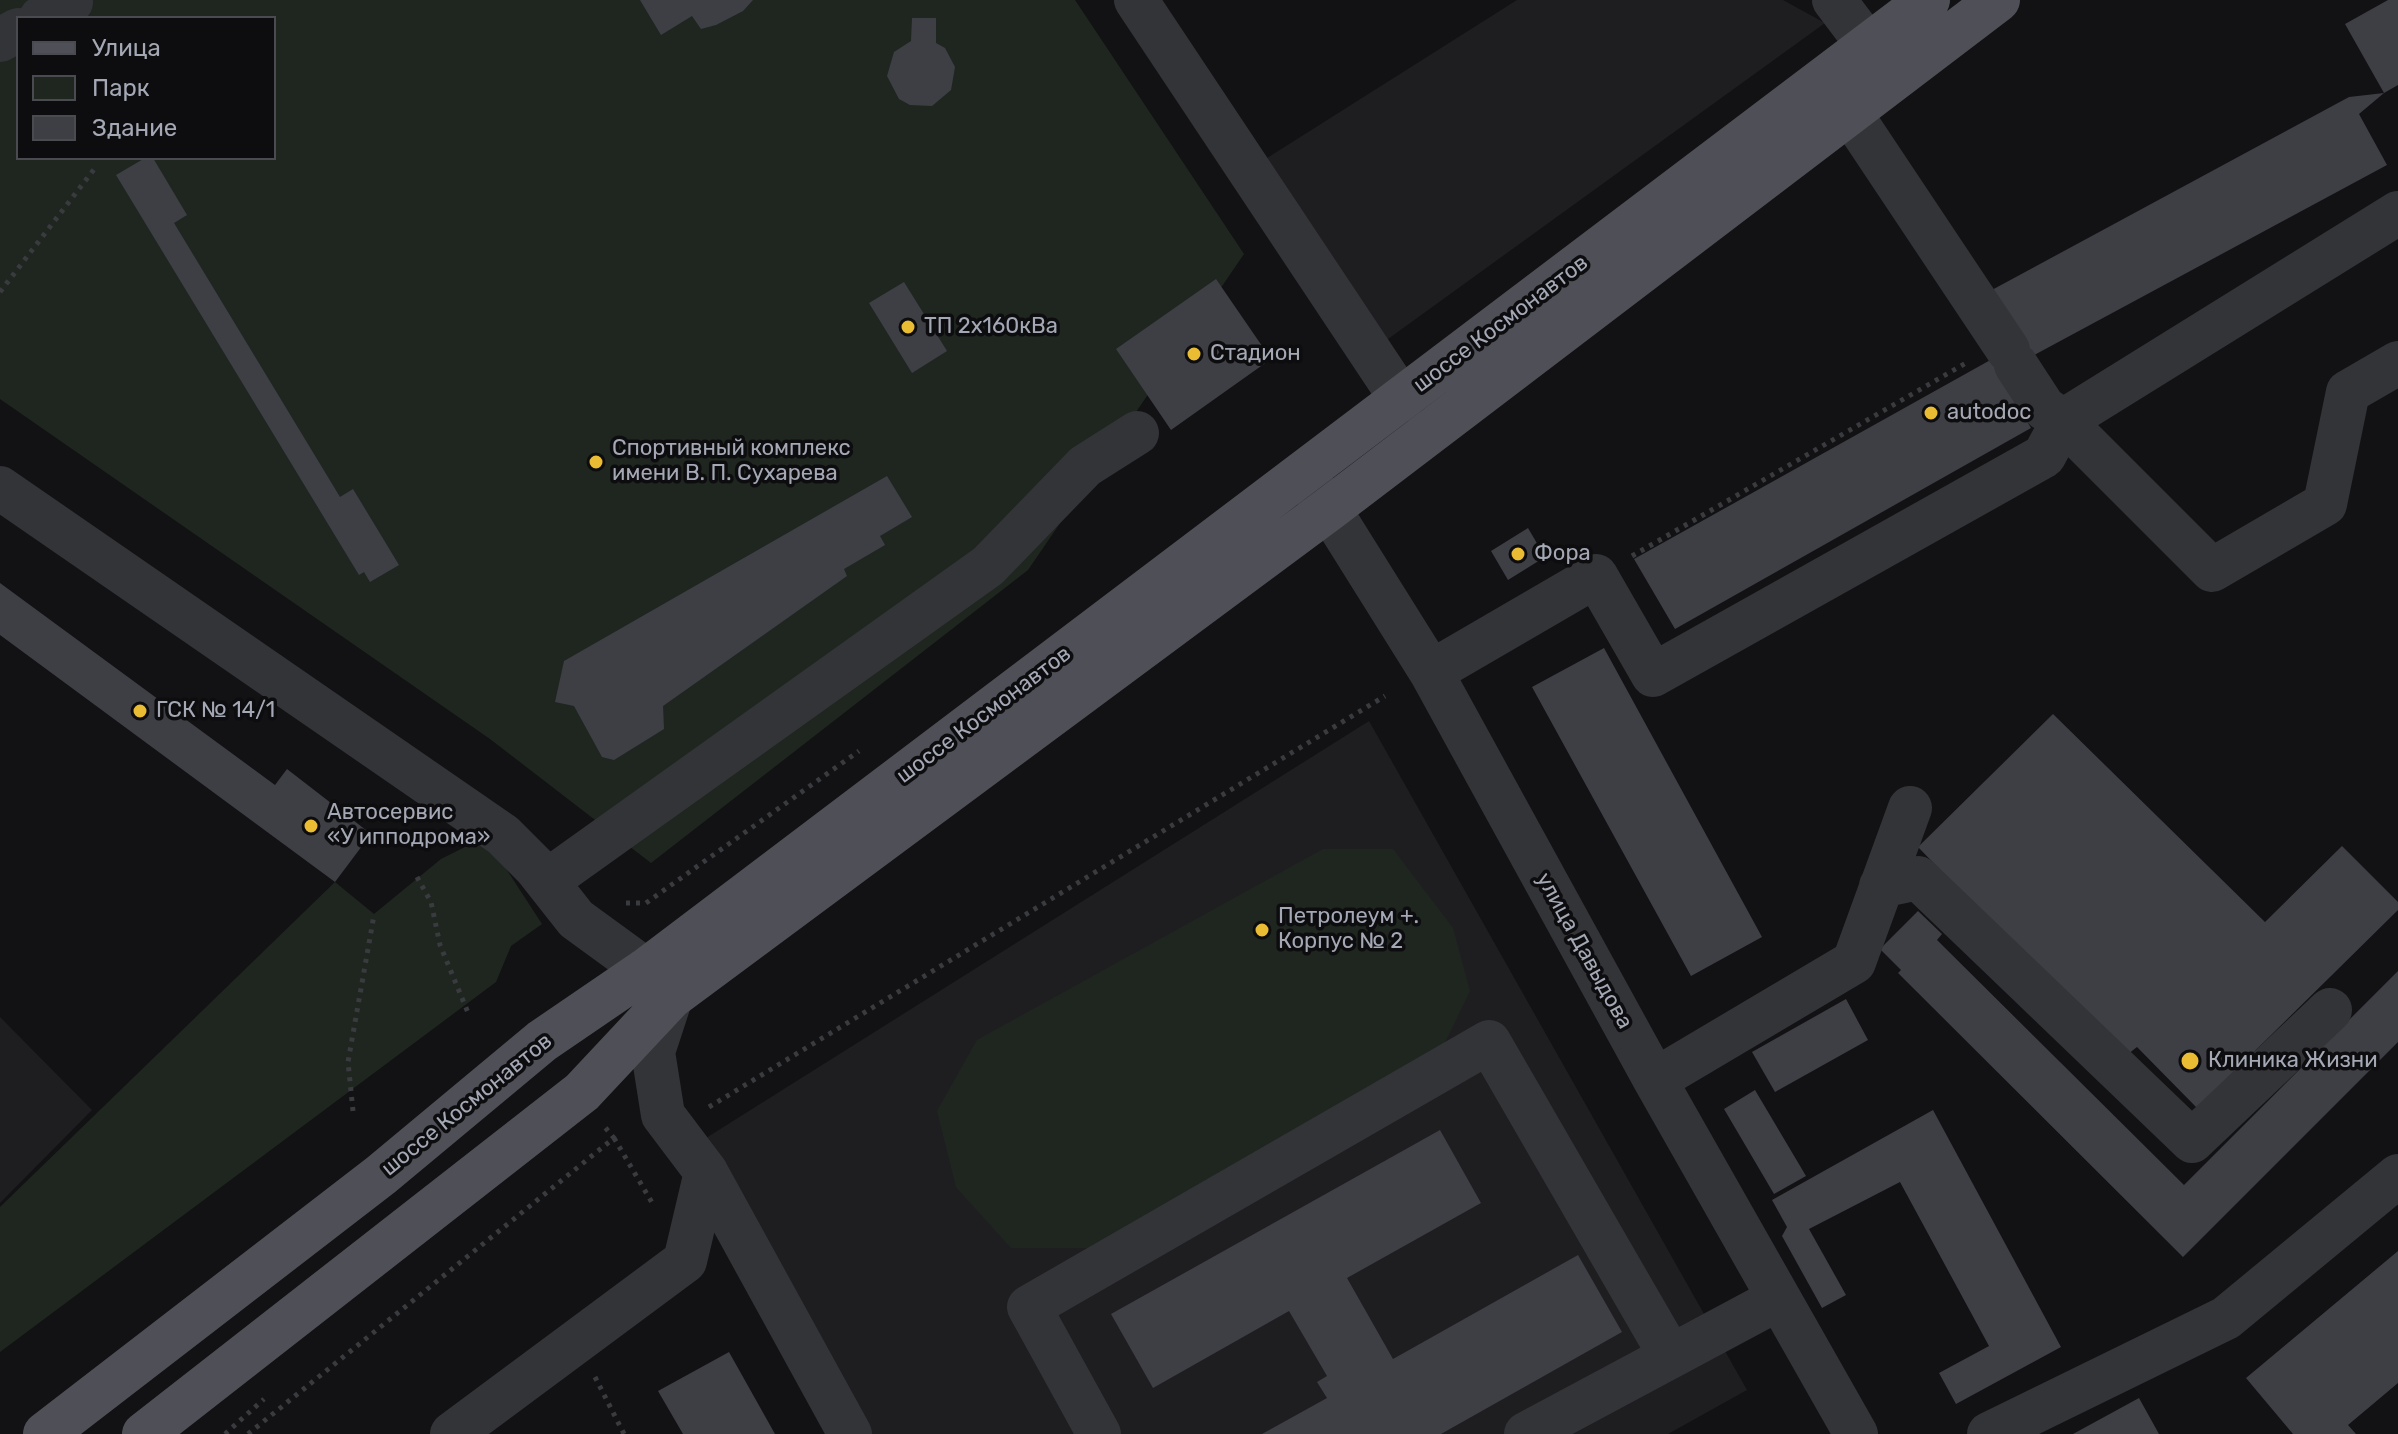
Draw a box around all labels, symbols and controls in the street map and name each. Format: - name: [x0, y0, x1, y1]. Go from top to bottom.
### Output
- legend: [16, 16, 276, 160]
- text: Улица: [92, 34, 161, 62]
- text: Парк: [92, 74, 150, 102]
- text: Здание: [92, 114, 177, 142]
- street label: шоссе Космонавтов: [1408, 250, 1594, 398]
- place label: ТП 2х160кВа: [924, 314, 1058, 340]
- marker: ТП 2х160кВа: [899, 318, 917, 336]
- place label: Стадион: [1210, 341, 1301, 367]
- marker: Стадион: [1185, 345, 1203, 363]
- place label: autodoc: [1947, 400, 2031, 426]
- marker: autodoc: [1922, 404, 1940, 422]
- place label: Спортивный комплекс имени В. П. Сухарева: [612, 436, 851, 488]
- marker: Спортивный комплекс имени В. П. Сухарева: [587, 453, 605, 471]
- place label: Фора: [1534, 541, 1591, 567]
- marker: Фора: [1509, 545, 1527, 563]
- street label: шоссе Космонавтов: [891, 641, 1077, 789]
- place label: ГСК № 14/1: [156, 698, 275, 724]
- marker: ГСК № 14/1: [131, 702, 149, 720]
- place label: Автосервис «У ипподрома»: [327, 800, 490, 852]
- marker: Автосервис «У ипподрома»: [302, 817, 320, 835]
- street label: улица Давыдова: [1530, 868, 1638, 1034]
- place label: Петролеум +. Корпус № 2: [1278, 904, 1419, 956]
- marker: Петролеум +. Корпус № 2: [1253, 921, 1271, 939]
- street label: шоссе Космонавтов: [376, 1028, 558, 1182]
- place label: Клиника Жизни: [2208, 1048, 2378, 1074]
- marker: Клиника Жизни: [2179, 1050, 2201, 1072]

